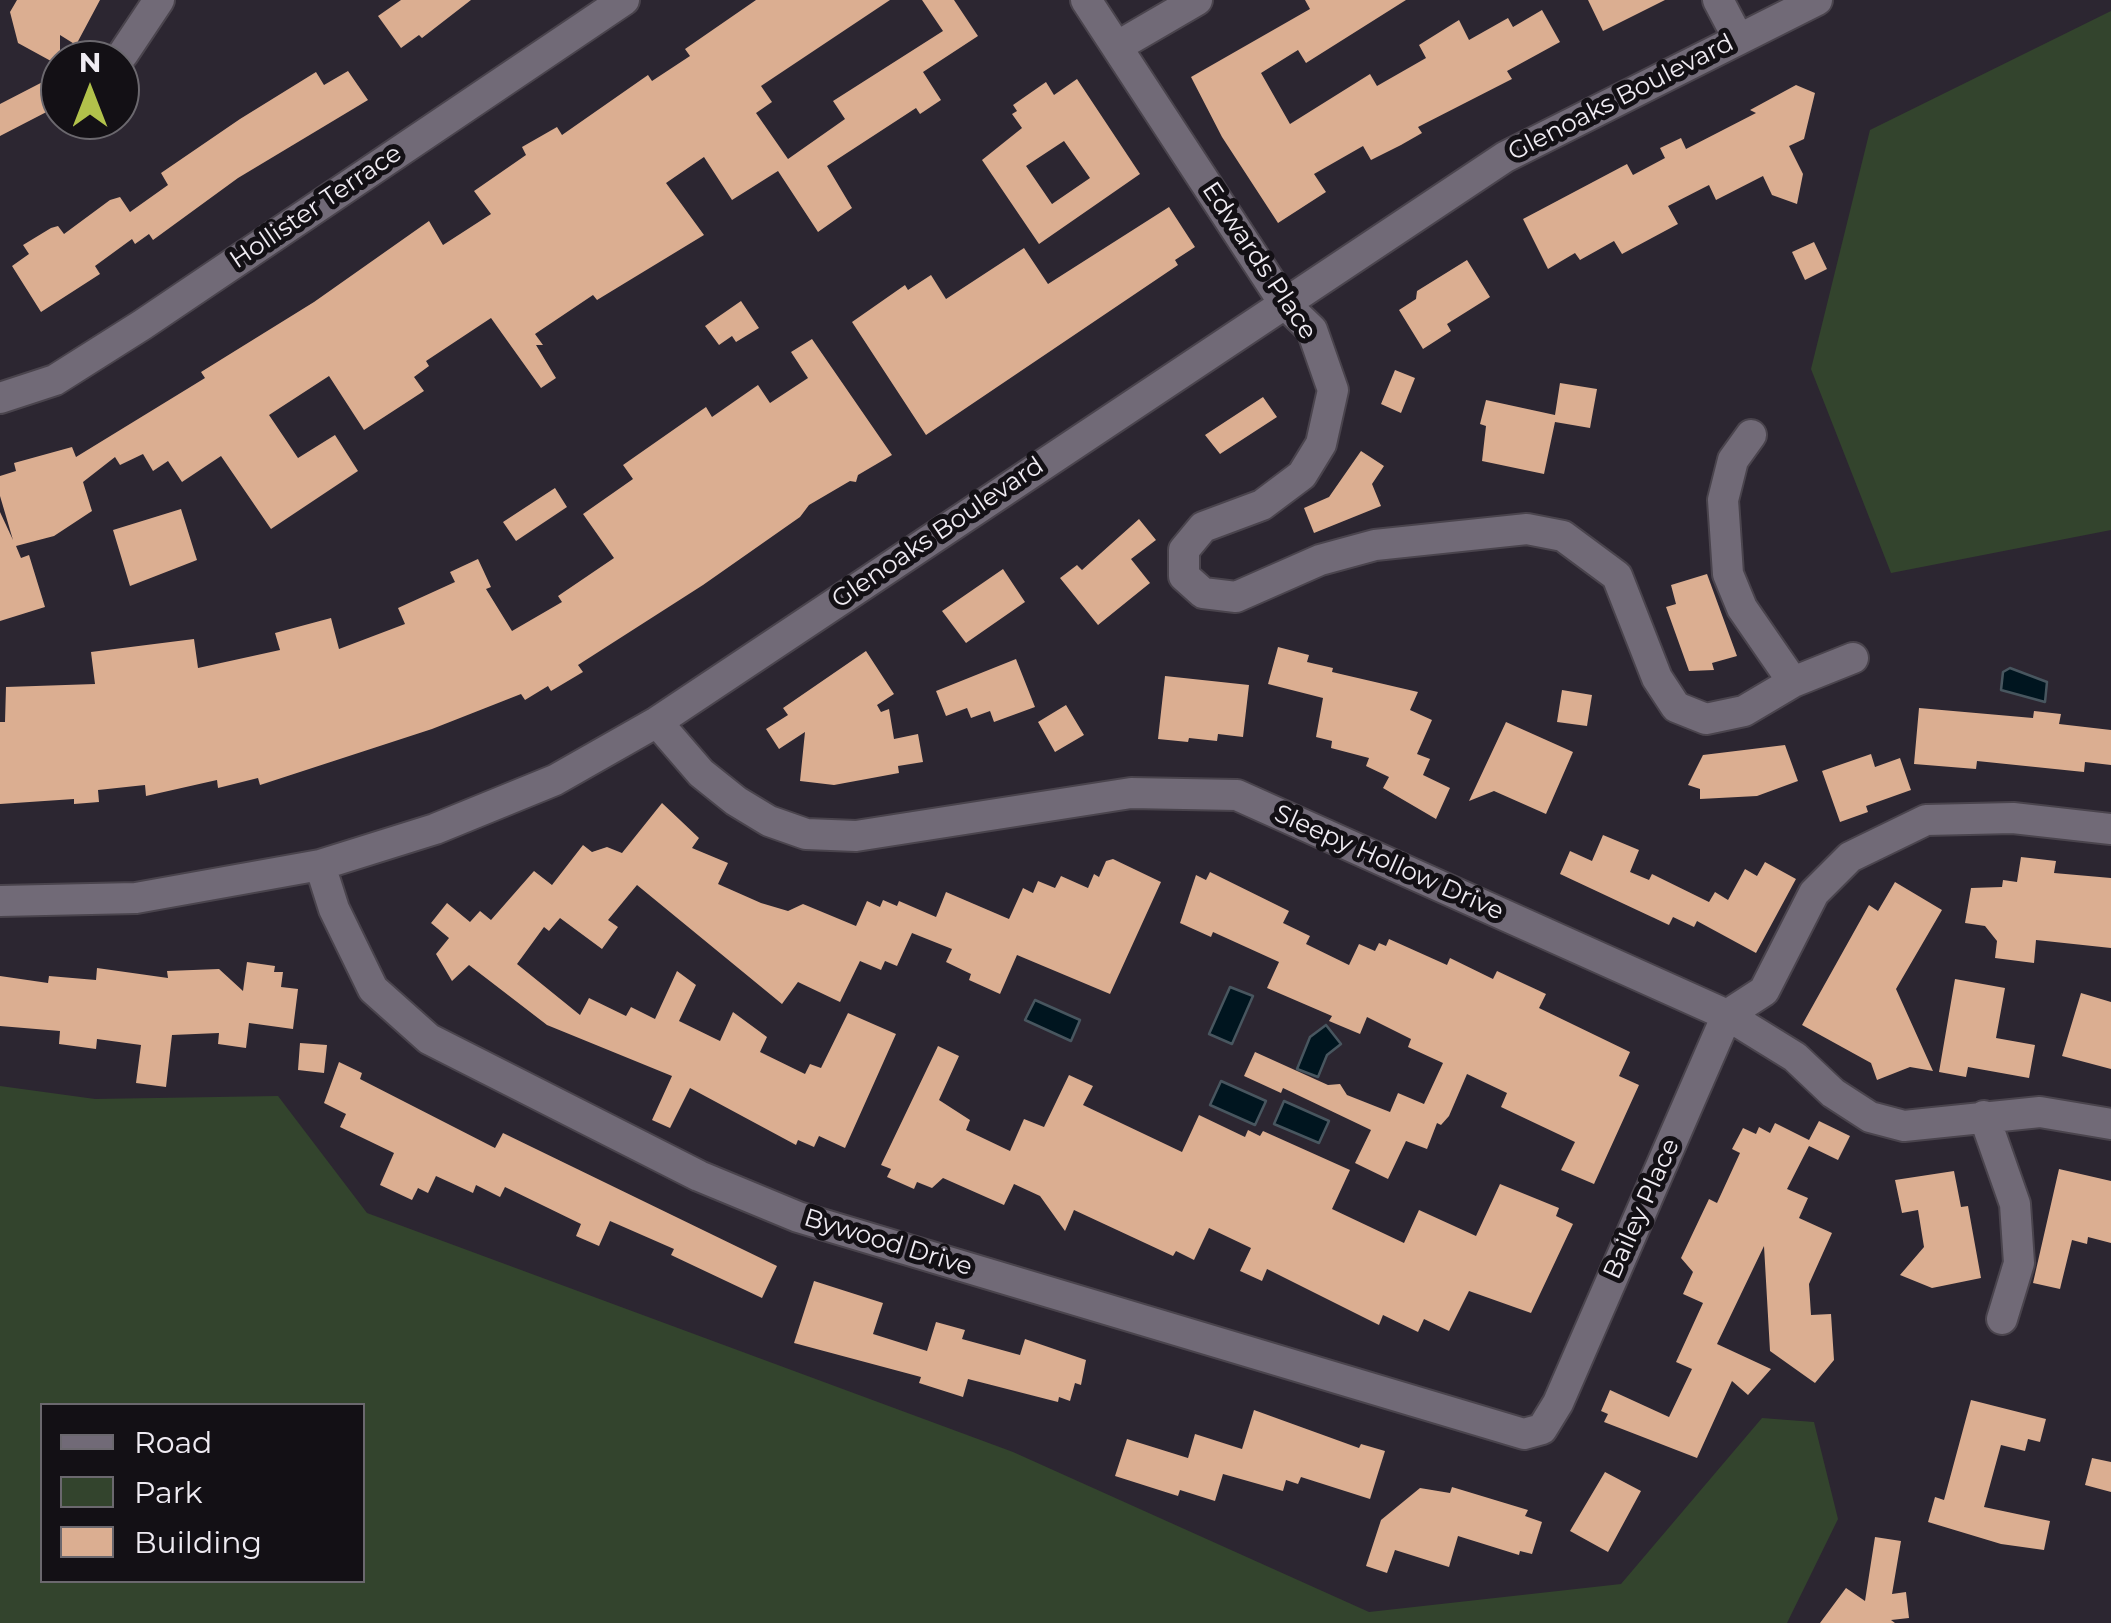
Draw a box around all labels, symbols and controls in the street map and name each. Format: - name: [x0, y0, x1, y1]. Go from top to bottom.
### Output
- street label: Glenoaks Boulevard: [1503, 28, 1739, 168]
- north arrow: [40, 40, 140, 140]
- text: N: [79, 45, 101, 79]
- street label: Hollister Terrace: [225, 139, 407, 275]
- street label: Edwards Place: [1195, 177, 1323, 345]
- street label: Glenoaks Boulevard: [826, 451, 1050, 615]
- street label: Sleepy Hollow Drive: [1270, 799, 1508, 927]
- street label: Bailey Place: [1598, 1134, 1686, 1284]
- street label: Bywood Drive: [800, 1203, 976, 1283]
- legend: [40, 1403, 365, 1583]
- text: Road: [134, 1424, 212, 1461]
- text: Park: [134, 1474, 203, 1511]
- text: Building: [134, 1524, 262, 1561]

